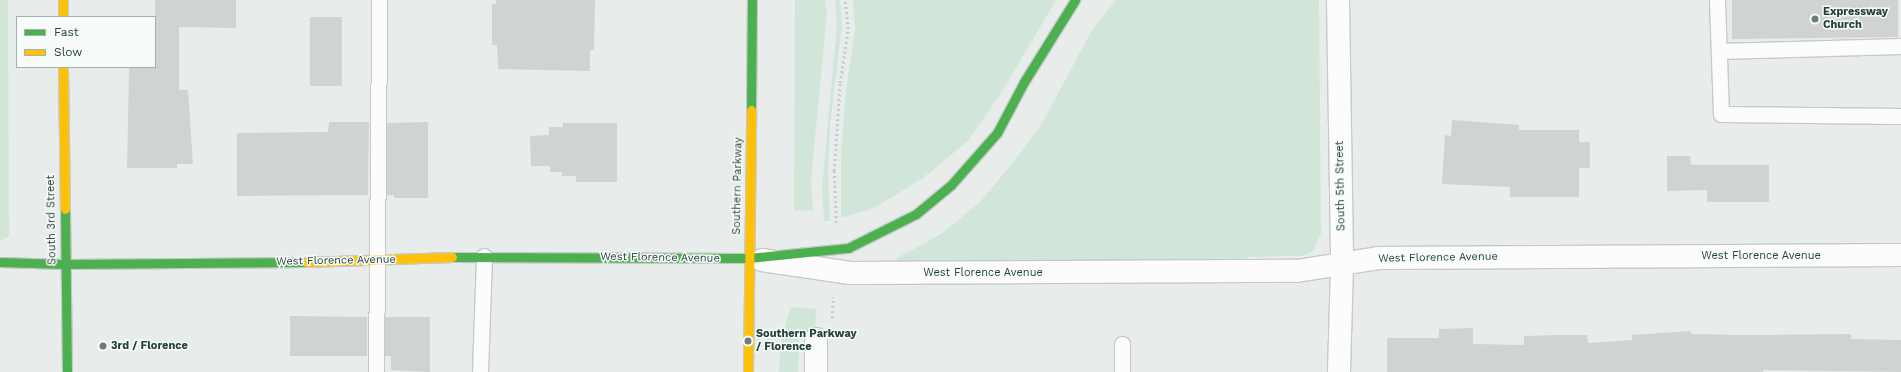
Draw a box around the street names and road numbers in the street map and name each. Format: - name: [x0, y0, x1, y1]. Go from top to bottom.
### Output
- street label: Southern Parkway: [731, 137, 745, 235]
- street label: South 5th Street: [1334, 141, 1348, 231]
- street label: South 3rd Street: [45, 175, 59, 265]
- street label: West Florence Avenue: [1701, 249, 1821, 263]
- street label: West Florence Avenue: [600, 250, 720, 266]
- street label: West Florence Avenue: [1378, 250, 1498, 266]
- street label: West Florence Avenue: [276, 253, 396, 269]
- street label: West Florence Avenue: [923, 266, 1043, 280]

